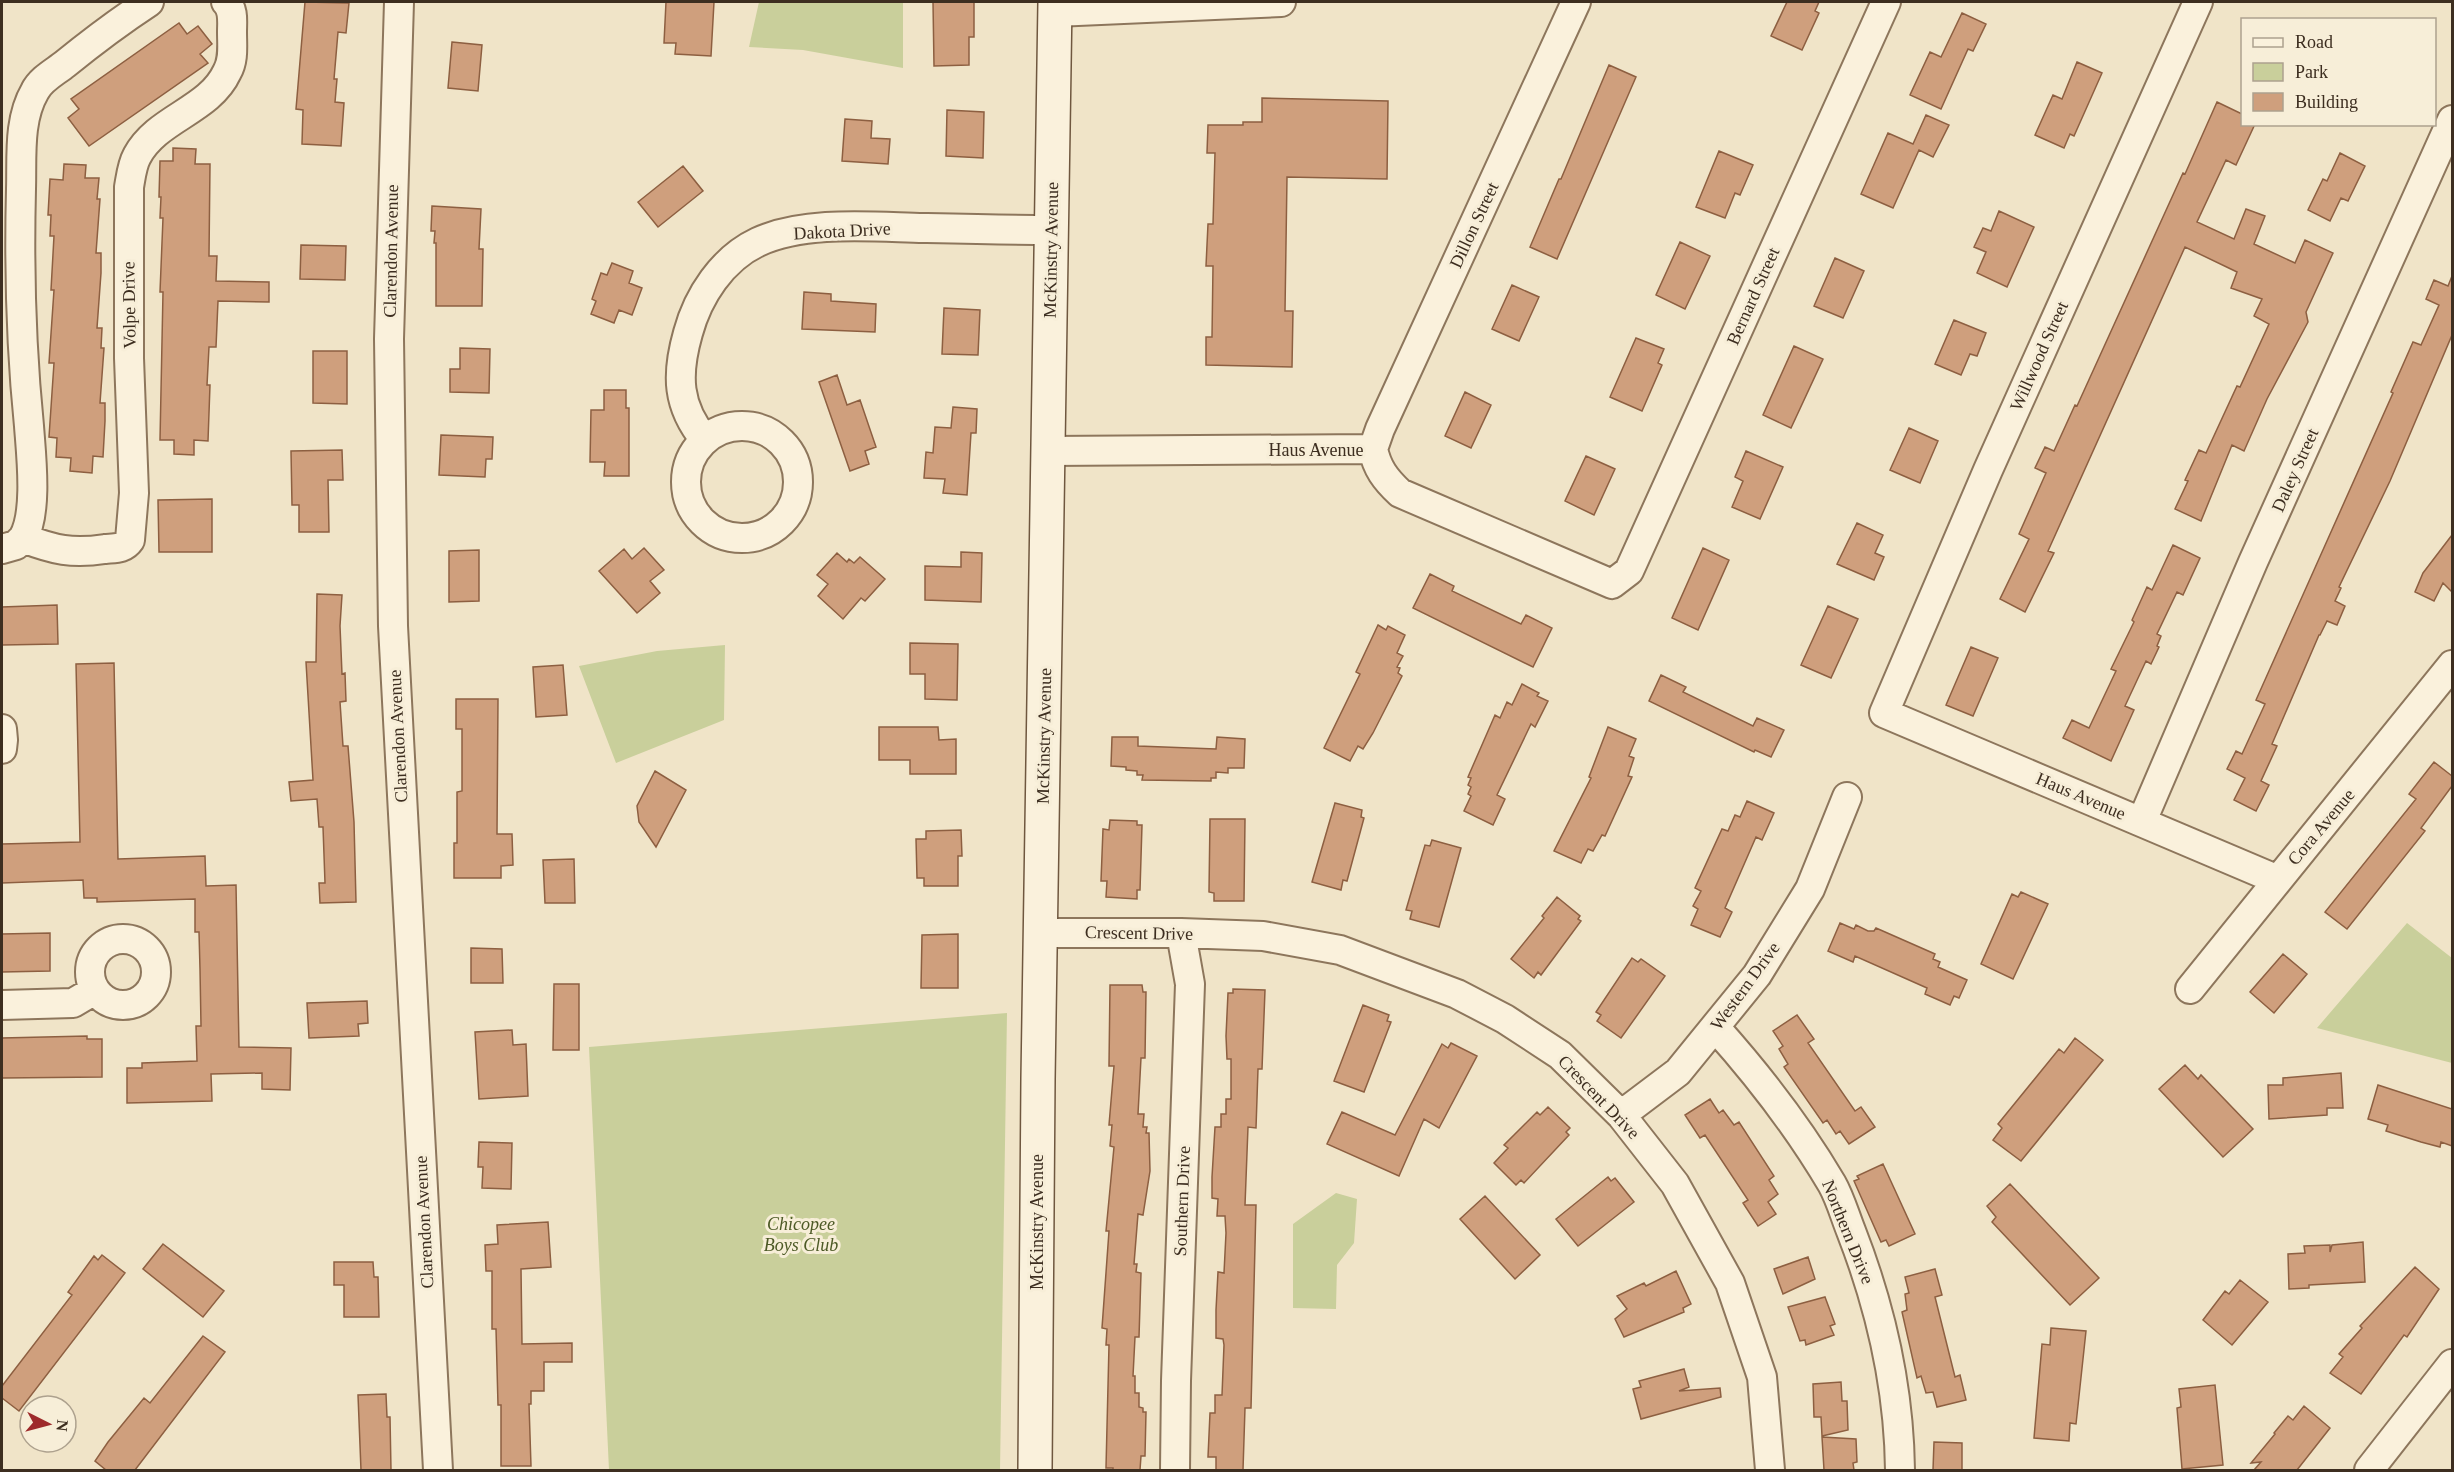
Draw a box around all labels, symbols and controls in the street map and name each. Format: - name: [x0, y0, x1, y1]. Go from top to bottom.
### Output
- legend: [2241, 18, 2436, 126]
- text: Road: [2295, 32, 2333, 52]
- text: Park: [2295, 62, 2328, 82]
- text: Building: [2295, 92, 2358, 112]
- street label: Dillon Street: [1445, 179, 1503, 271]
- street label: McKinstry Avenue: [1040, 182, 1062, 318]
- street label: Clarendon Avenue: [380, 184, 402, 318]
- street label: Dakota Drive: [793, 218, 891, 244]
- street label: Bernard Street: [1723, 244, 1783, 348]
- street label: Volpe Drive: [118, 261, 140, 349]
- street label: Willwood Street: [2006, 298, 2072, 414]
- street label: Daley Street: [2268, 425, 2322, 515]
- street label: Haus Avenue: [1268, 440, 1364, 460]
- street label: McKinstry Avenue: [1033, 668, 1055, 804]
- street label: Clarendon Avenue: [385, 669, 411, 803]
- street label: Haus Avenue: [2033, 768, 2129, 824]
- street label: Cora Avenue: [2283, 785, 2359, 869]
- street label: Crescent Drive: [1085, 922, 1193, 944]
- street label: Western Drive: [1706, 938, 1784, 1034]
- street label: Crescent Drive: [1554, 1051, 1644, 1143]
- street label: Southern Drive: [1170, 1145, 1194, 1257]
- street label: McKinstry Avenue: [1027, 1154, 1047, 1290]
- street label: Clarendon Avenue: [411, 1155, 437, 1289]
- street label: Northern Drive: [1818, 1177, 1878, 1287]
- park label: Chicopee Boys Club: [764, 1214, 838, 1255]
- north arrow: [18, 1394, 78, 1454]
- text: N: [53, 1419, 71, 1433]

